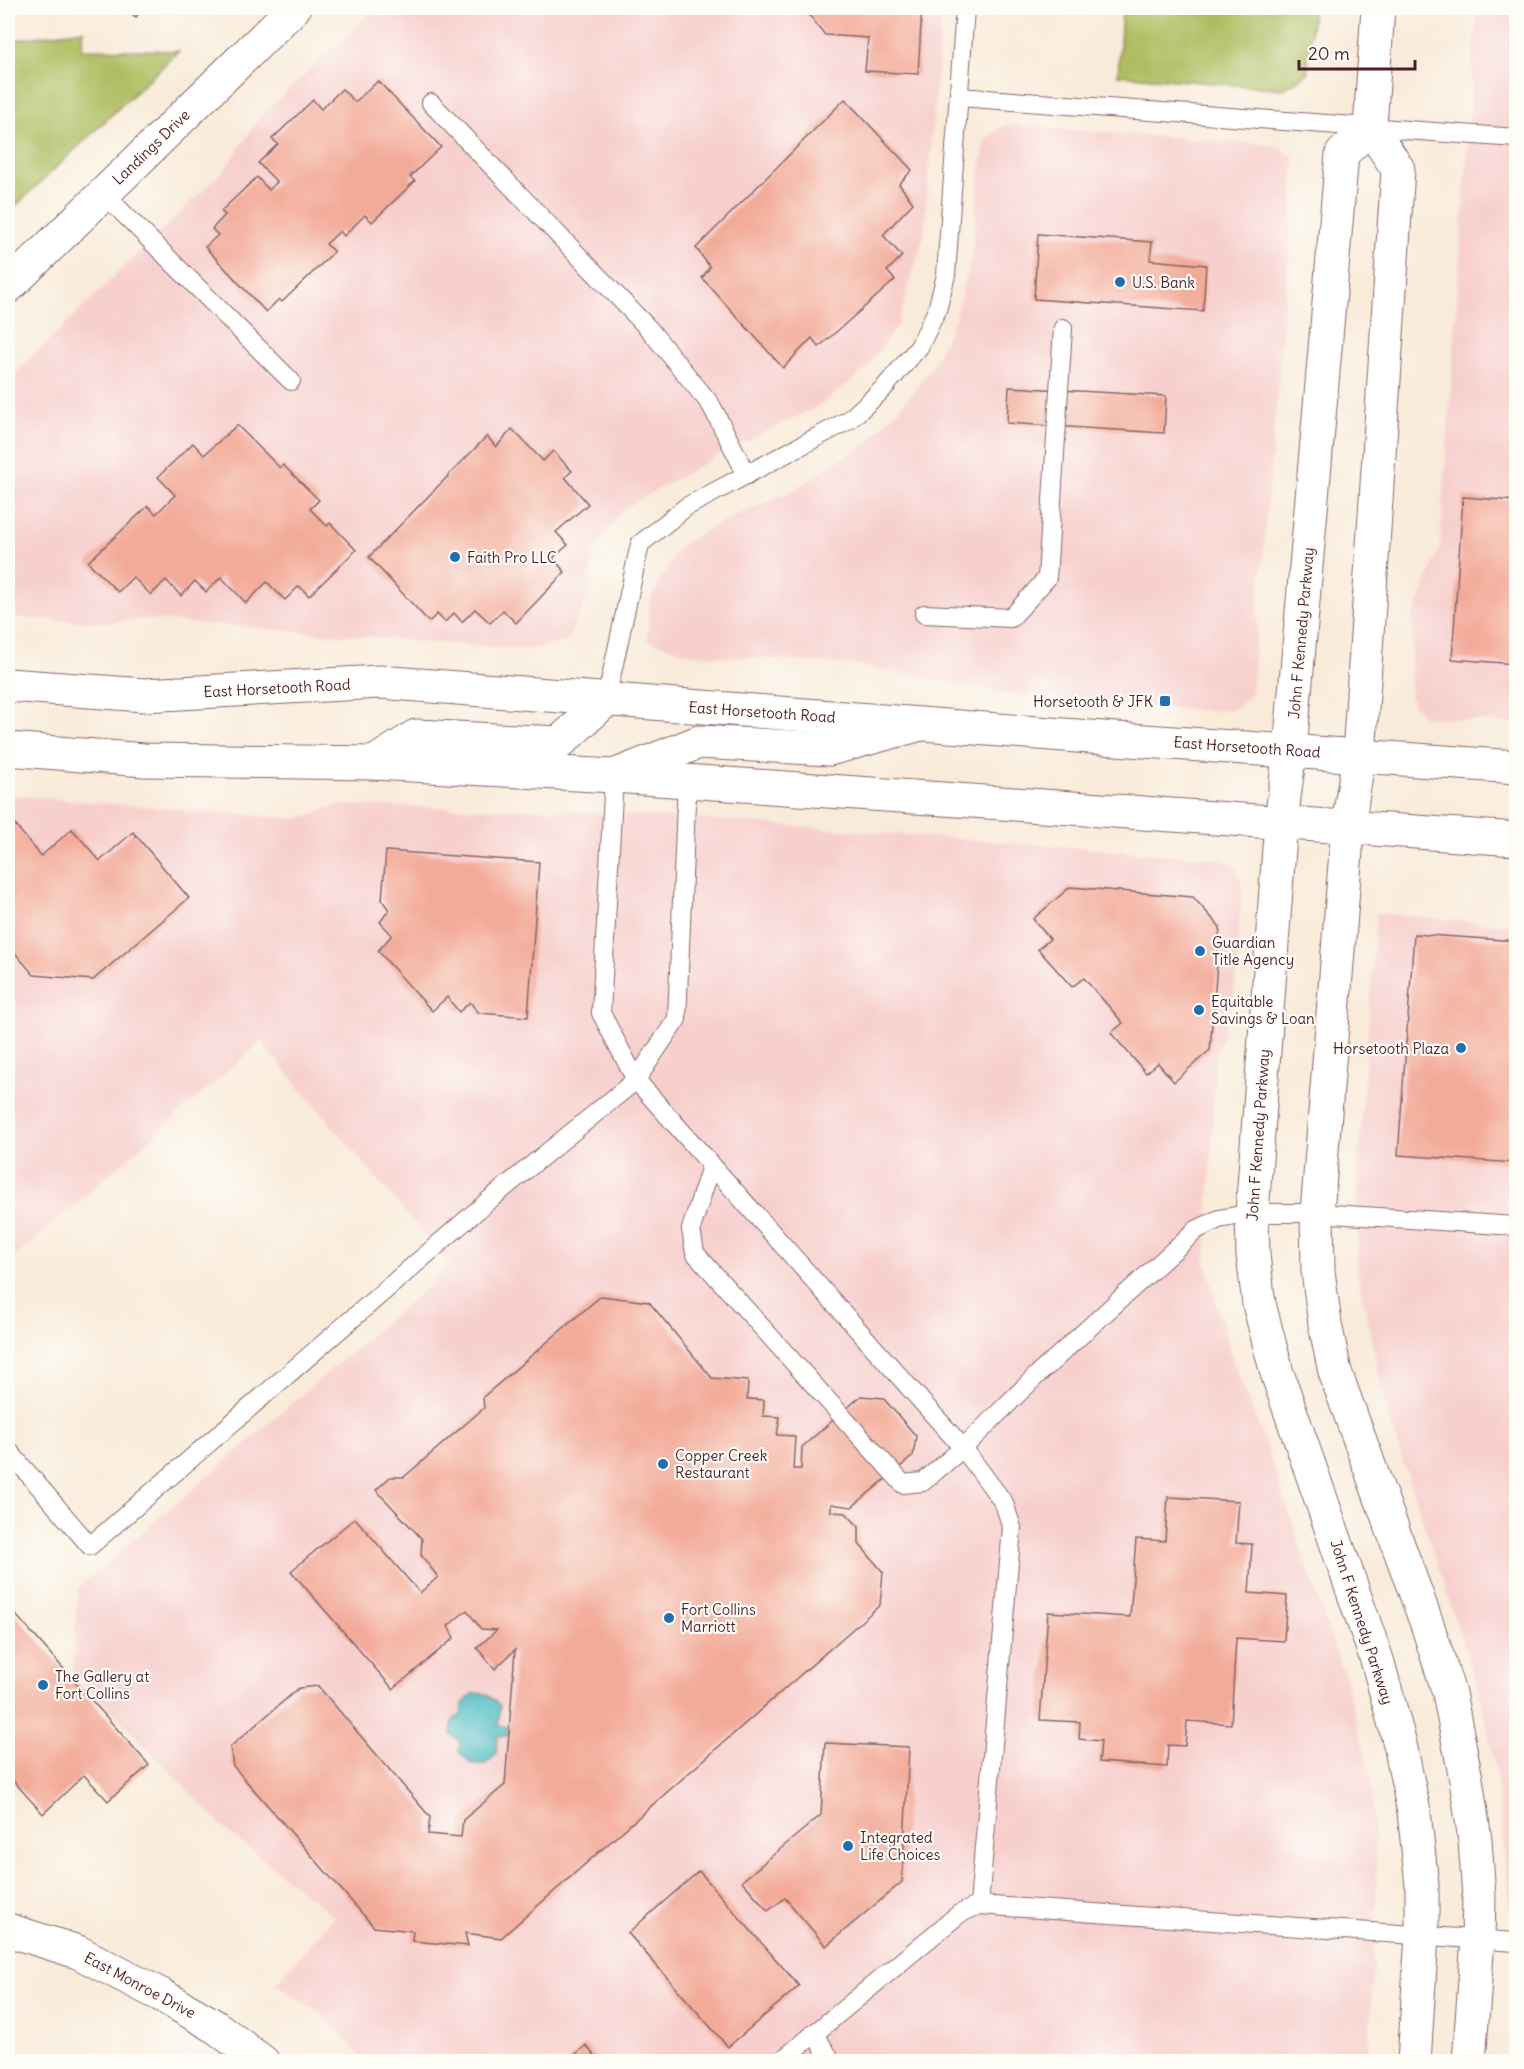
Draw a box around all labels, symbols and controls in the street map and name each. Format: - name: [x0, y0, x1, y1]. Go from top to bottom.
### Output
- scale bar: [1299, 33, 1414, 71]
- text: 20 m: [1308, 42, 1350, 65]
- street label: Landings Drive: [108, 105, 194, 189]
- place label: U.S. Bank: [1132, 273, 1195, 292]
- marker: U.S. Bank: [1113, 275, 1127, 289]
- street label: John F Kennedy Parkway: [1284, 546, 1318, 720]
- place label: Faith Pro LLC: [467, 548, 557, 567]
- marker: Faith Pro LLC: [448, 550, 462, 564]
- street label: East Horsetooth Road: [203, 675, 351, 701]
- place label: Horsetooth & JFK: [1033, 692, 1154, 711]
- marker: Horsetooth & JFK: [1158, 694, 1172, 708]
- street label: East Horsetooth Road: [688, 697, 836, 727]
- street label: East Horsetooth Road: [1173, 732, 1321, 762]
- place label: Guardian Title Agency: [1212, 933, 1294, 969]
- marker: Guardian Title Agency: [1193, 944, 1207, 958]
- place label: Equitable Savings & Loan: [1211, 992, 1315, 1028]
- marker: Equitable Savings & Loan: [1192, 1003, 1206, 1017]
- place label: Horsetooth Plaza: [1333, 1039, 1449, 1058]
- marker: Horsetooth Plaza: [1454, 1041, 1468, 1055]
- street label: John F Kennedy Parkway: [1243, 1048, 1273, 1222]
- place label: Copper Creek Restaurant: [675, 1446, 768, 1482]
- marker: Copper Creek Restaurant: [656, 1457, 670, 1471]
- street label: John F Kennedy Parkway: [1326, 1537, 1398, 1707]
- place label: Fort Collins Marriott: [681, 1600, 756, 1636]
- marker: Fort Collins Marriott: [662, 1611, 676, 1625]
- place label: The Gallery at Fort Collins: [55, 1667, 149, 1703]
- marker: The Gallery at Fort Collins: [36, 1678, 50, 1692]
- place label: Integrated Life Choices: [860, 1828, 940, 1864]
- marker: Integrated Life Choices: [841, 1839, 855, 1853]
- street label: East Monroe Drive: [81, 1948, 199, 2022]

